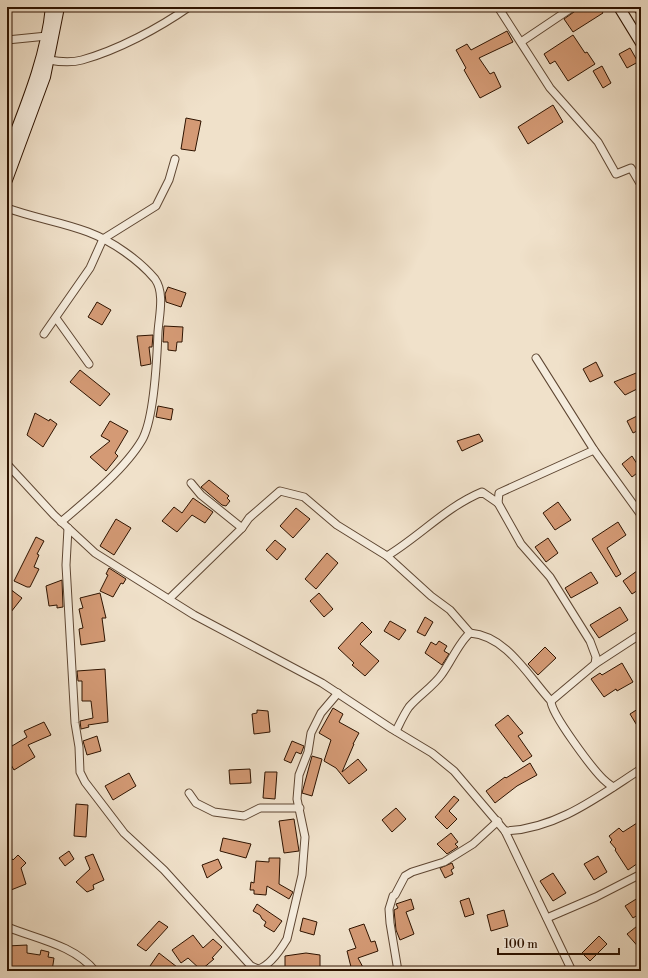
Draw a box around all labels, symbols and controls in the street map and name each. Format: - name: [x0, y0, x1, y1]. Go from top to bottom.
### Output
- scale bar: [498, 930, 619, 956]
- text: 100 m: [504, 937, 538, 952]

